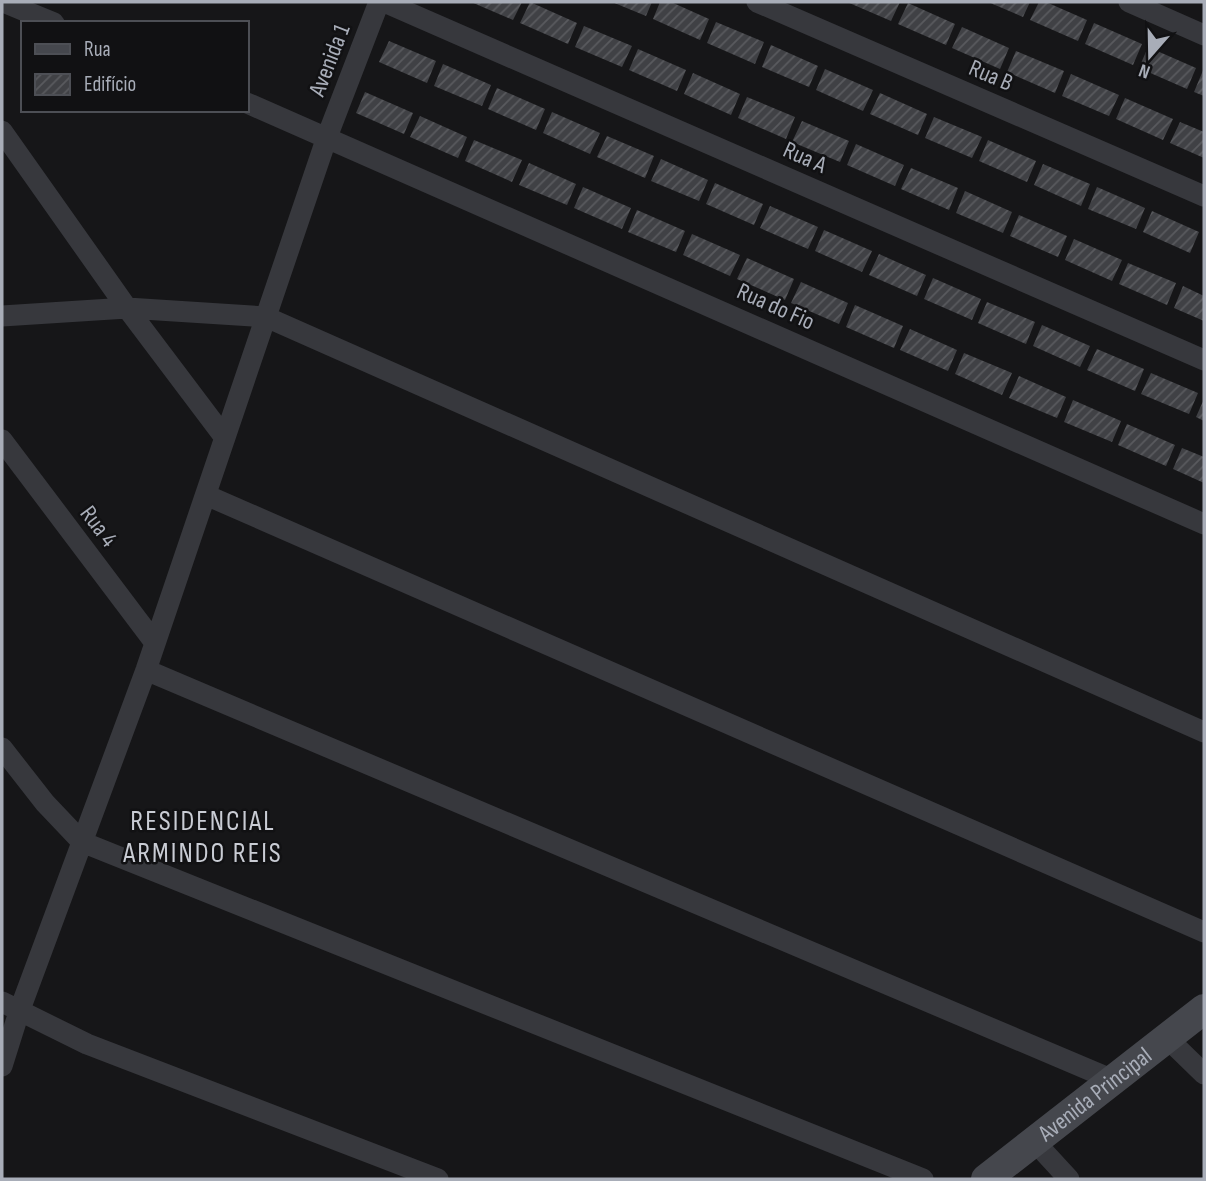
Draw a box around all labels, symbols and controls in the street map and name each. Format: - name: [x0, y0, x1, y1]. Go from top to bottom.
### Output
- street label: Avenida 1: [302, 19, 357, 101]
- legend: [21, 21, 248, 112]
- north arrow: [1115, 21, 1185, 91]
- text: Rua: [84, 37, 111, 62]
- street label: Rua B: [964, 53, 1017, 98]
- text: N: [1136, 58, 1153, 83]
- text: Edifício: [84, 72, 136, 97]
- street label: Rua A: [779, 135, 832, 180]
- street label: Rua do Fio: [733, 277, 819, 336]
- street label: Rua 4: [74, 500, 123, 553]
- district label: RESIDENCIAL ARMINDO REIS: [122, 805, 283, 870]
- street label: Avenida Principal: [1032, 1041, 1158, 1148]

